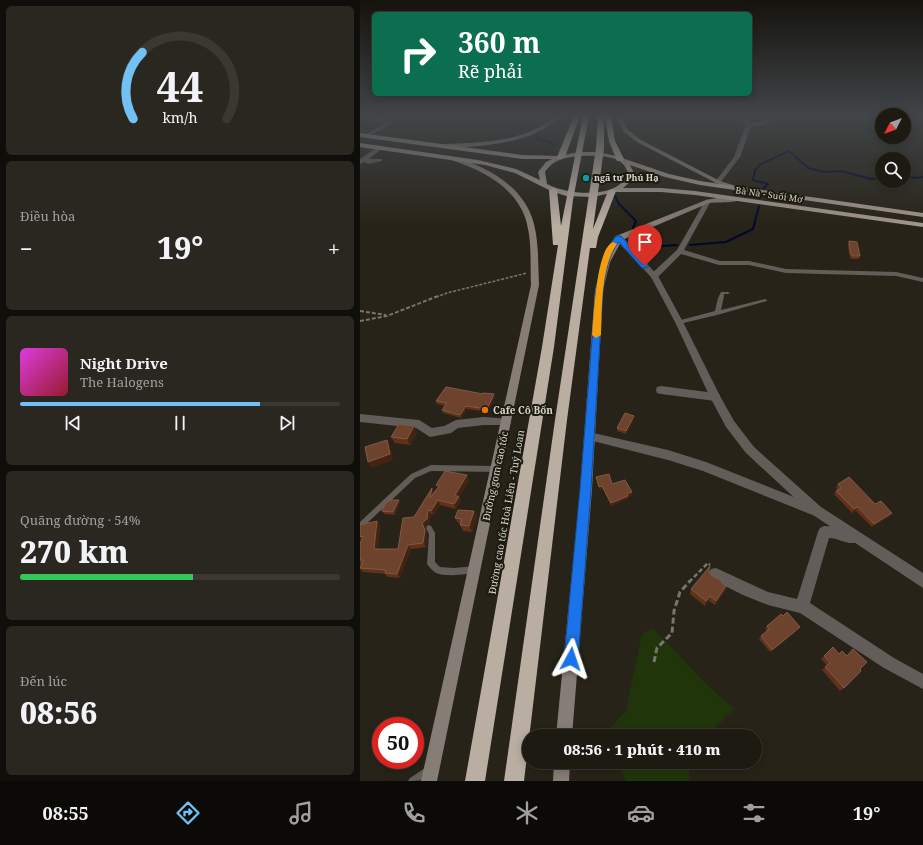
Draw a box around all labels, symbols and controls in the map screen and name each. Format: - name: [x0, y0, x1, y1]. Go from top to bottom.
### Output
- text: 360 m: [458, 23, 540, 61]
- icon: right: [392, 28, 444, 80]
- text: 44: [156, 57, 204, 113]
- text: Rẽ phải: [458, 59, 523, 83]
- text: km/h: [162, 107, 198, 126]
- north arrow: [875, 108, 911, 144]
- map controls: [875, 108, 911, 188]
- button: search: [875, 152, 911, 188]
- place label: ngã tư Phú Hạ: [594, 171, 659, 184]
- marker: ngã tư Phú Hạ: [581, 173, 591, 183]
- street label: Bà Nà - Suối Mơ: [735, 183, 804, 206]
- text: Điều hòa: [20, 207, 75, 225]
- pin: [628, 225, 662, 266]
- text: 19°: [157, 227, 203, 268]
- icon: arrive: [634, 231, 656, 253]
- text: −: [20, 233, 33, 263]
- text: +: [328, 233, 340, 263]
- text: Night Drive: [80, 353, 168, 373]
- text: The Halogens: [80, 373, 164, 391]
- place label: Cafe Cô Bốn: [493, 403, 553, 417]
- marker: Cafe Cô Bốn: [480, 405, 490, 415]
- icon: previous: [62, 412, 84, 434]
- icon: pause: [169, 412, 191, 434]
- icon: next: [276, 412, 298, 434]
- street label: Đường cao tốc Hoà Liên - Tuý Loan: [485, 428, 527, 595]
- street label: Đường gom cao tốc: [479, 430, 511, 522]
- text: Quãng đường · 54%: [20, 511, 140, 529]
- text: 270 km: [20, 531, 129, 572]
- position arrow: [550, 638, 592, 680]
- text: Đến lúc: [20, 672, 67, 690]
- text: 08:56: [20, 692, 97, 733]
- speed limit sign: 50: [372, 717, 424, 769]
- text: 08:56 · 1 phút · 410 m: [563, 739, 721, 759]
- icon: directions: [174, 799, 202, 827]
- icon: music: [287, 799, 315, 827]
- icon: phone: [400, 799, 428, 827]
- icon: climate: [513, 799, 541, 827]
- icon: car: [627, 799, 655, 827]
- icon: filters: [740, 799, 768, 827]
- text: 08:55: [43, 801, 89, 825]
- text: 19°: [853, 801, 880, 825]

